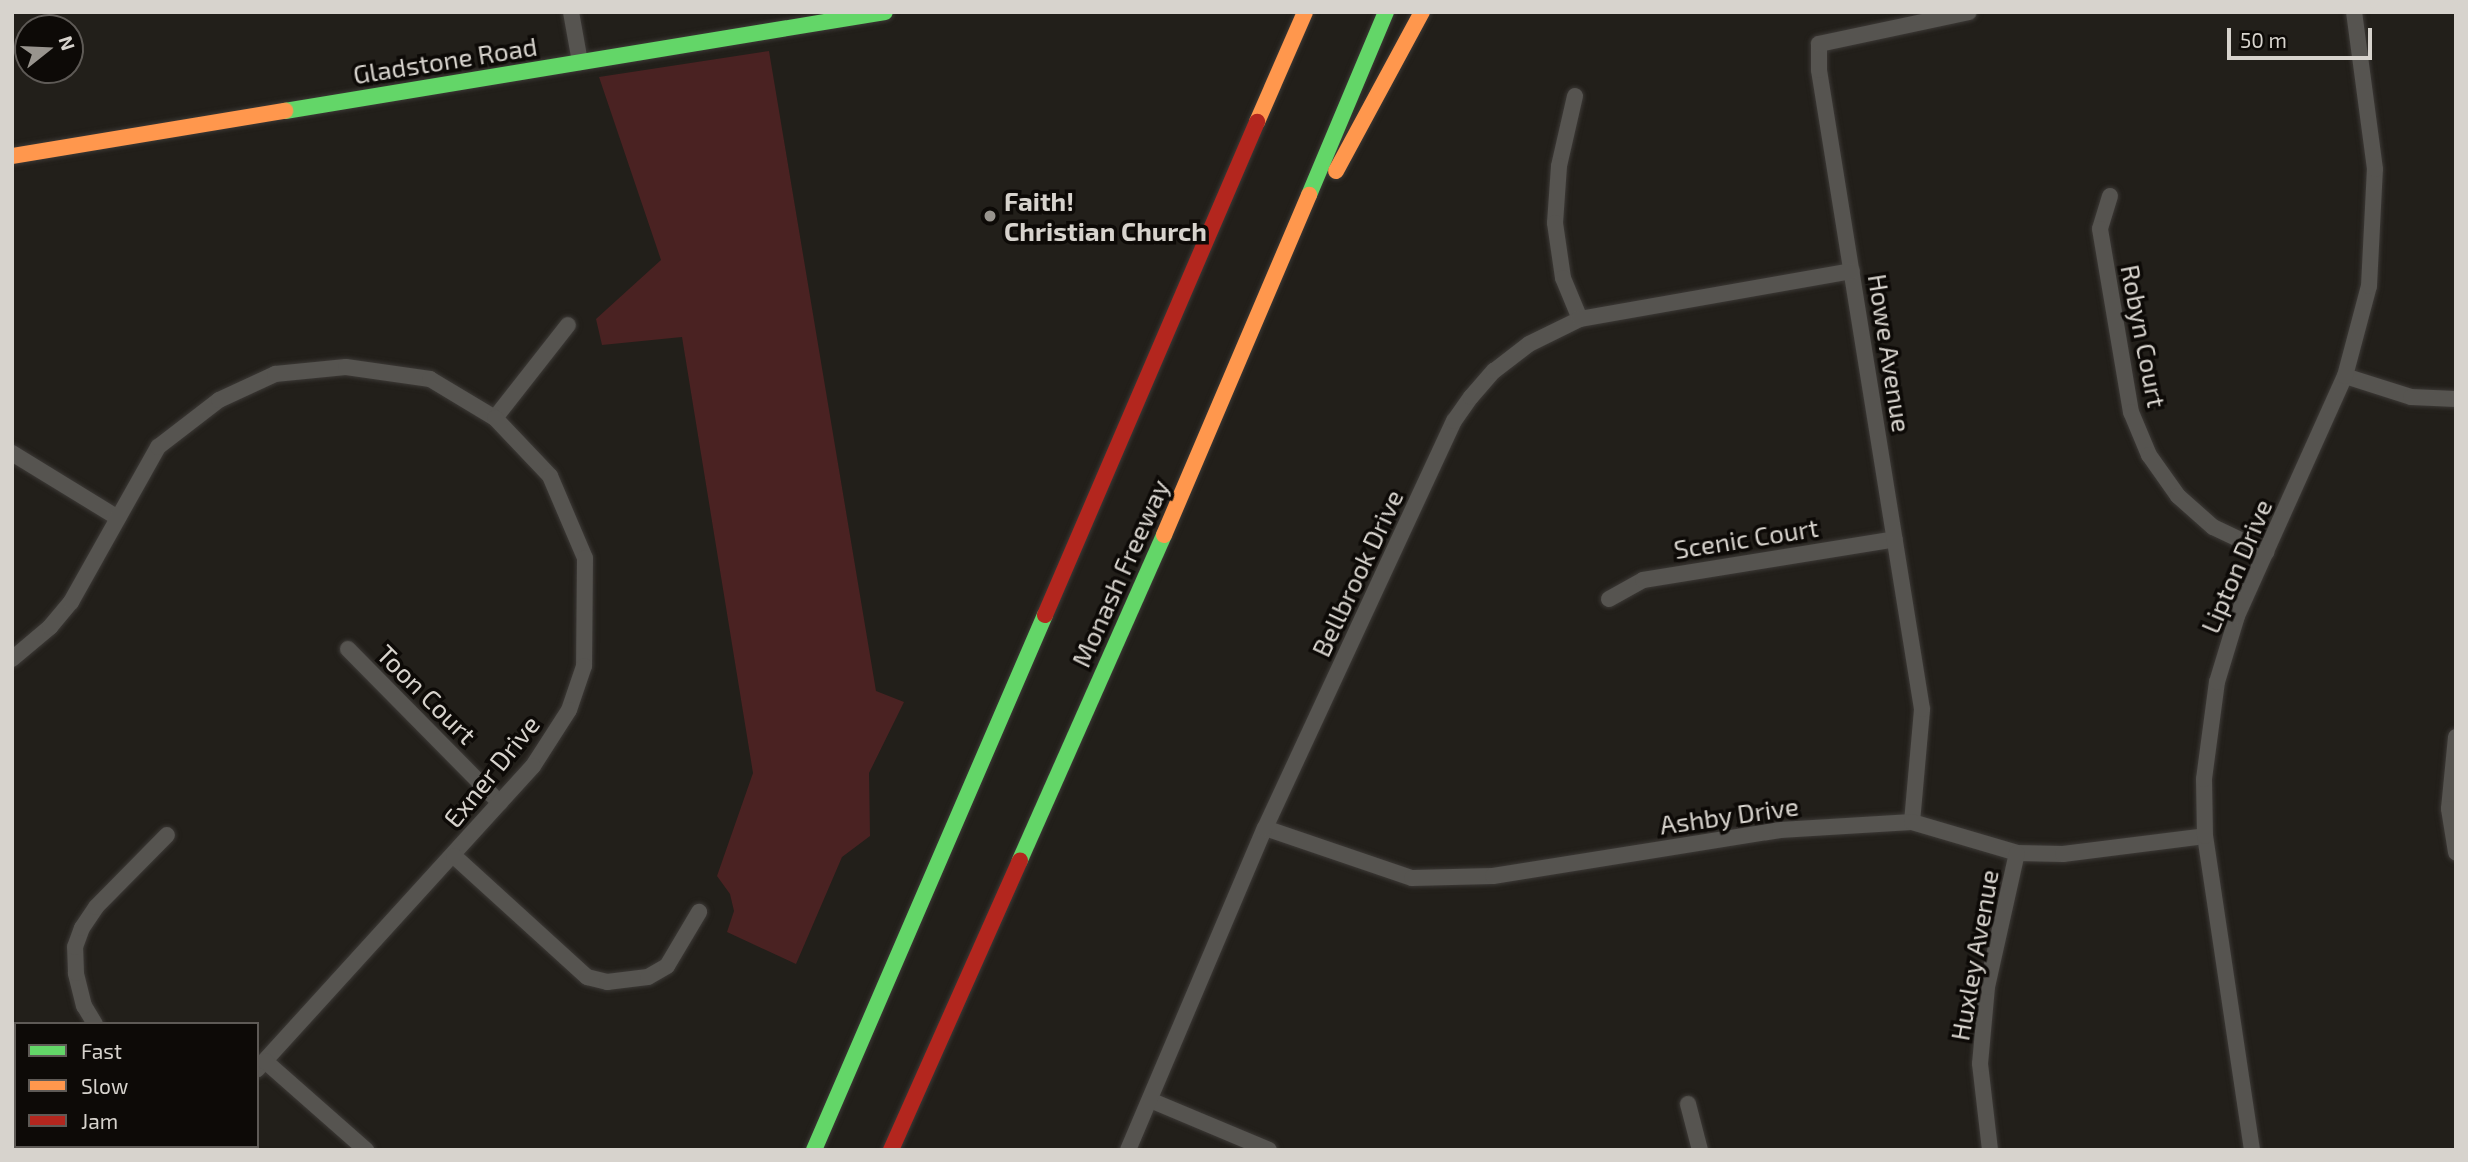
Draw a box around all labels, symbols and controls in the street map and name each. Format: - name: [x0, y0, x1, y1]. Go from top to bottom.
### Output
- north arrow: [14, 14, 84, 84]
- scale bar: [2230, 14, 2375, 58]
- text: 50 m: [2240, 27, 2287, 52]
- street label: Gladstone Road: [351, 30, 539, 90]
- text: N: [54, 33, 81, 53]
- place label: Faith! Christian Church: [1004, 185, 1207, 246]
- marker: Faith! Christian Church: [982, 208, 998, 224]
- street label: Robyn Court: [2115, 262, 2173, 410]
- street label: Howe Avenue: [1862, 271, 1918, 435]
- street label: Monash Freeway: [1065, 474, 1175, 672]
- street label: Bellbrook Drive: [1305, 485, 1409, 661]
- street label: Lipton Drive: [2194, 494, 2278, 638]
- street label: Scenic Court: [1672, 511, 1820, 565]
- street label: Toon Court: [371, 638, 483, 750]
- street label: Exner Drive: [436, 709, 546, 833]
- street label: Ashby Drive: [1657, 790, 1801, 840]
- street label: Huxley Avenue: [1944, 867, 2004, 1043]
- legend: [14, 1022, 259, 1148]
- text: Fast: [81, 1038, 122, 1063]
- text: Slow: [81, 1073, 128, 1098]
- text: Jam: [81, 1108, 118, 1133]

